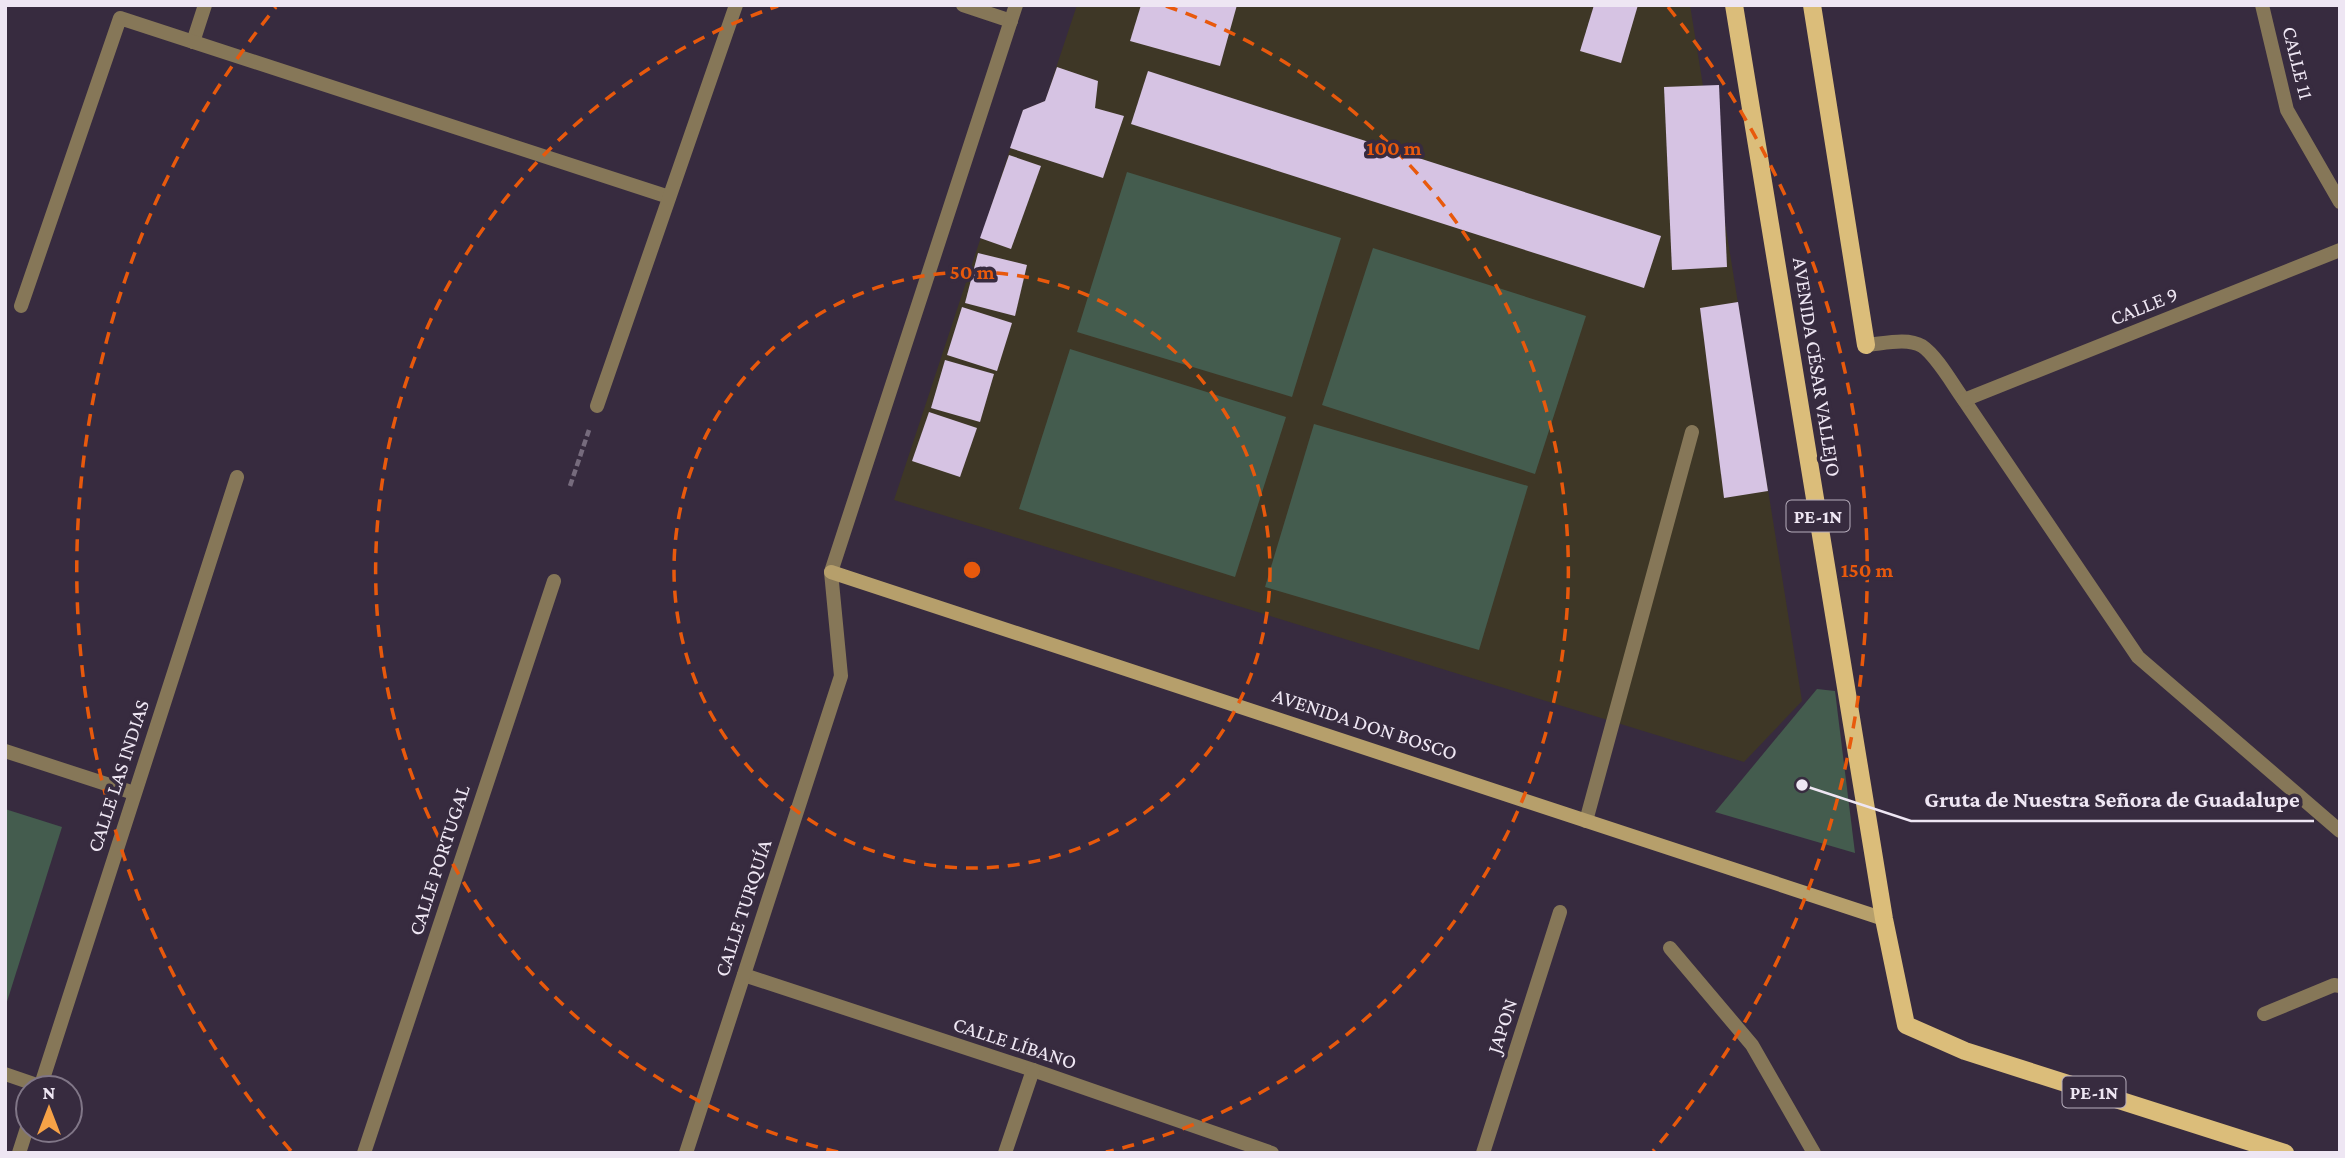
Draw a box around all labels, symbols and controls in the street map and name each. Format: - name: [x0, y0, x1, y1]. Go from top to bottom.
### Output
- street label: CALLE 11: [2277, 24, 2319, 102]
- text: 100 m: [1366, 136, 1422, 160]
- street label: AVENIDA CÉSAR VALLEJO: [1788, 256, 1846, 478]
- text: 50 m: [950, 260, 995, 284]
- street label: CALLE 9: [2107, 282, 2181, 330]
- road number: PE-1N: [1786, 500, 1850, 531]
- centre of rings: [960, 558, 984, 582]
- text: 150 m: [1841, 558, 1894, 582]
- street label: AVENIDA DON BOSCO: [1270, 683, 1460, 765]
- street label: CALLE LAS INDIAS: [82, 697, 154, 855]
- callout: Gruta de Nuestra Señora de Guadalupe: [1911, 777, 2314, 821]
- street label: CALLE PORTUGAL: [403, 781, 475, 938]
- text: Gruta de Nuestra Señora de Guadalupe: [1924, 786, 2300, 812]
- street label: CALLE TURQUÍA: [710, 836, 777, 980]
- street label: JAPON: [1481, 995, 1522, 1059]
- street label: CALLE LÍBANO: [950, 1012, 1080, 1074]
- north arrow: [14, 1074, 84, 1144]
- road number: PE-1N: [2062, 1076, 2126, 1108]
- text: N: [43, 1082, 56, 1103]

